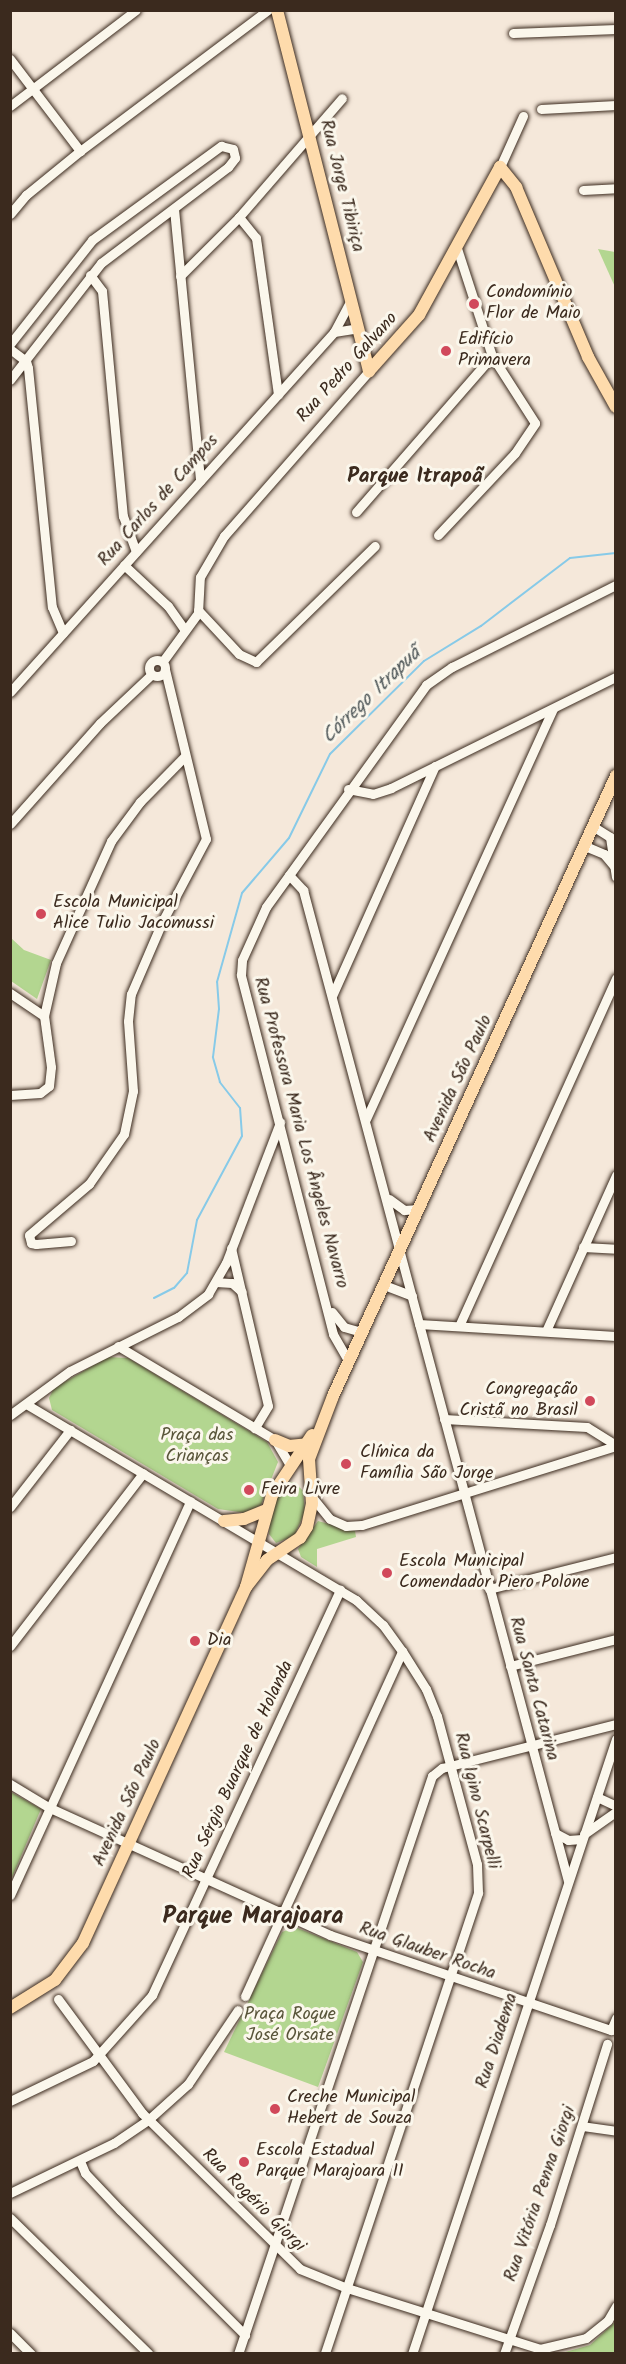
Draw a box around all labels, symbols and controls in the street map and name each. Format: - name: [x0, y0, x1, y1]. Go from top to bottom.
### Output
- street label: Rua Jorge Tibiriça: [314, 118, 368, 254]
- place label: Condomínio Flor de Maio: [486, 283, 581, 326]
- marker: Condomínio Flor de Maio: [467, 297, 481, 311]
- street label: Rua Pedro Galvano: [293, 309, 403, 427]
- place label: Edifício Primavera: [458, 330, 531, 372]
- marker: Edifício Primavera: [439, 344, 453, 358]
- street label: Rua Carlos de Campos: [94, 431, 224, 571]
- district label: Parque Itrapoã: [347, 464, 483, 490]
- water label: Córrego Itrapuã: [317, 643, 427, 749]
- place label: Escola Municipal Alice Tulio Jacomussi: [53, 893, 214, 936]
- marker: Escola Municipal Alice Tulio Jacomussi: [34, 907, 48, 921]
- street label: Rua Professora Maria Los Ângeles Navarro: [248, 975, 352, 1291]
- street label: Avenida São Paulo: [420, 1012, 498, 1146]
- place label: Congregação Cristã no Brasil: [459, 1380, 578, 1422]
- marker: Congregação Cristã no Brasil: [583, 1394, 597, 1408]
- park label: Praça das Crianças: [161, 1426, 233, 1468]
- place label: Clínica da Família São Jorge: [360, 1443, 493, 1486]
- marker: Clínica da Família São Jorge: [337, 1455, 355, 1473]
- place label: Feira Livre: [261, 1479, 340, 1501]
- marker: Feira Livre: [242, 1483, 256, 1497]
- place label: Escola Municipal Comendador Piero Polone: [399, 1552, 589, 1594]
- marker: Escola Municipal Comendador Piero Polone: [380, 1566, 394, 1580]
- street label: Rua Santa Catarina: [503, 1615, 563, 1763]
- place label: Dia: [207, 1630, 231, 1652]
- marker: Dia: [188, 1634, 202, 1648]
- street label: Rua Sérgio Buarque de Holanda: [179, 1658, 299, 1882]
- street label: Rua Igino Scarpelli: [449, 1730, 503, 1872]
- street label: Avenida São Paulo: [89, 1736, 167, 1870]
- district label: Parque Marajoara: [163, 1903, 343, 1931]
- street label: Rua Glauber Rocha: [356, 1919, 498, 1985]
- street label: Rua Diadema: [472, 1991, 524, 2091]
- park label: Praça Roque José Orsate: [244, 2005, 336, 2048]
- place label: Creche Municipal Hebert de Souza: [287, 2088, 415, 2130]
- marker: Creche Municipal Hebert de Souza: [268, 2102, 282, 2116]
- street label: Rua Vitória Penna Giorgi: [501, 2103, 581, 2285]
- place label: Escola Estadual Parque Marajoara II: [256, 2141, 404, 2184]
- street label: Rua Rogério Giorgi: [197, 2145, 309, 2257]
- marker: Escola Estadual Parque Marajoara II: [237, 2155, 251, 2169]

